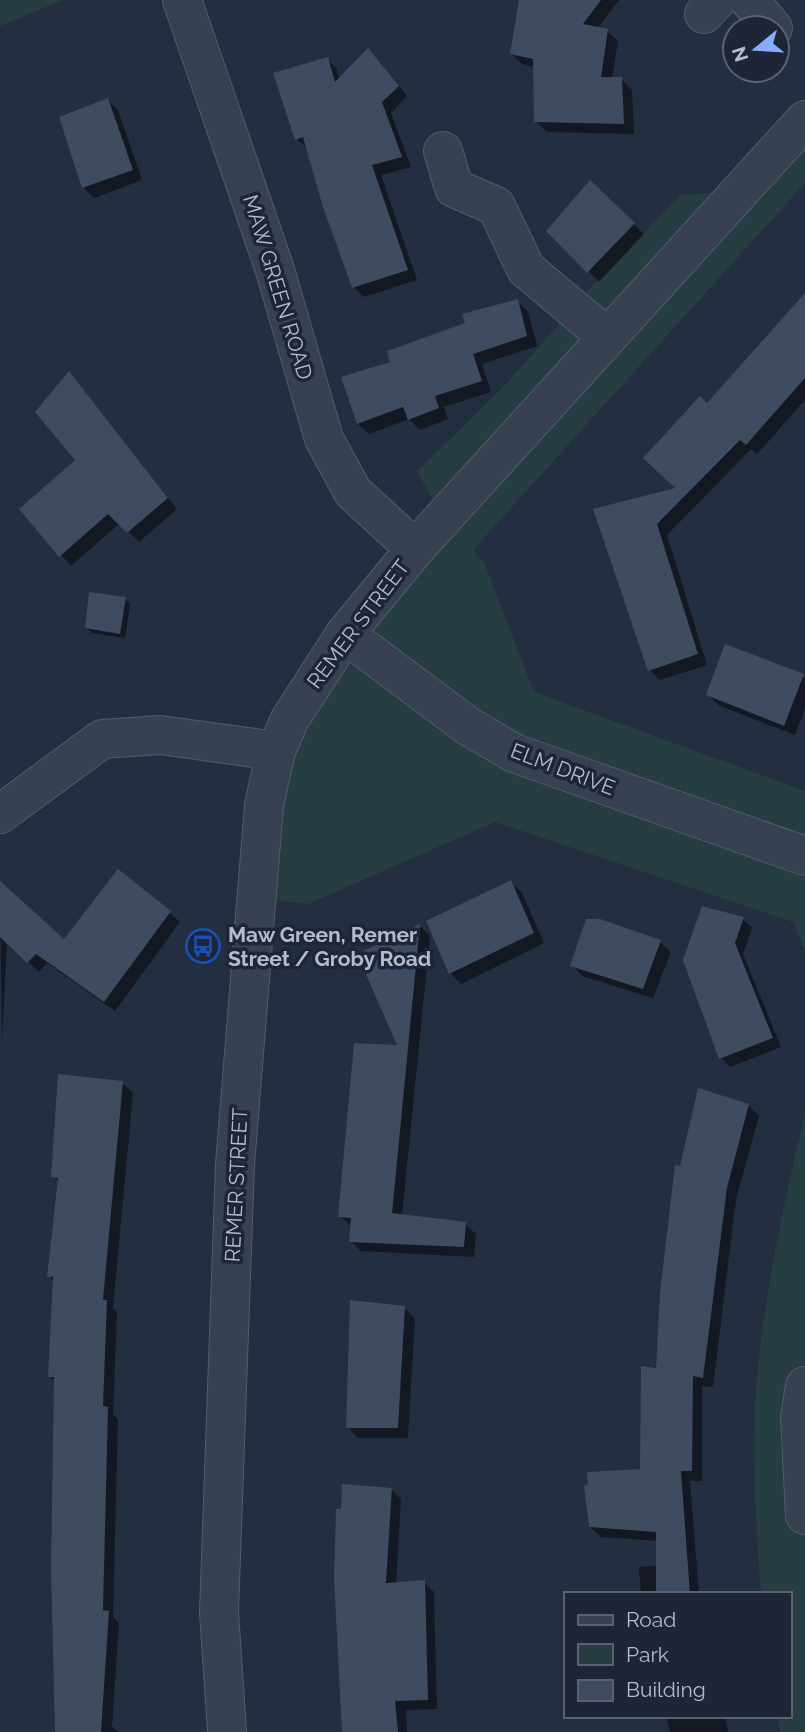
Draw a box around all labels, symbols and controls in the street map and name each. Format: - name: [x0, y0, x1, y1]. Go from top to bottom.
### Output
- north arrow: [721, 14, 791, 84]
- text: N: [727, 44, 753, 65]
- street label: MAW GREEN ROAD: [238, 192, 318, 382]
- street label: REMER STREET: [302, 555, 415, 693]
- street label: ELM DRIVE: [507, 738, 619, 800]
- place label: Maw Green, Remer Street / Groby Road: [228, 922, 431, 971]
- bus stop icon: Maw Green, Remer Street / Groby Road: [184, 927, 222, 965]
- street label: REMER STREET: [219, 1107, 253, 1263]
- legend: [564, 1592, 791, 1718]
- text: Road: [626, 1607, 676, 1632]
- text: Park: [626, 1642, 669, 1667]
- text: Building: [626, 1677, 706, 1702]

